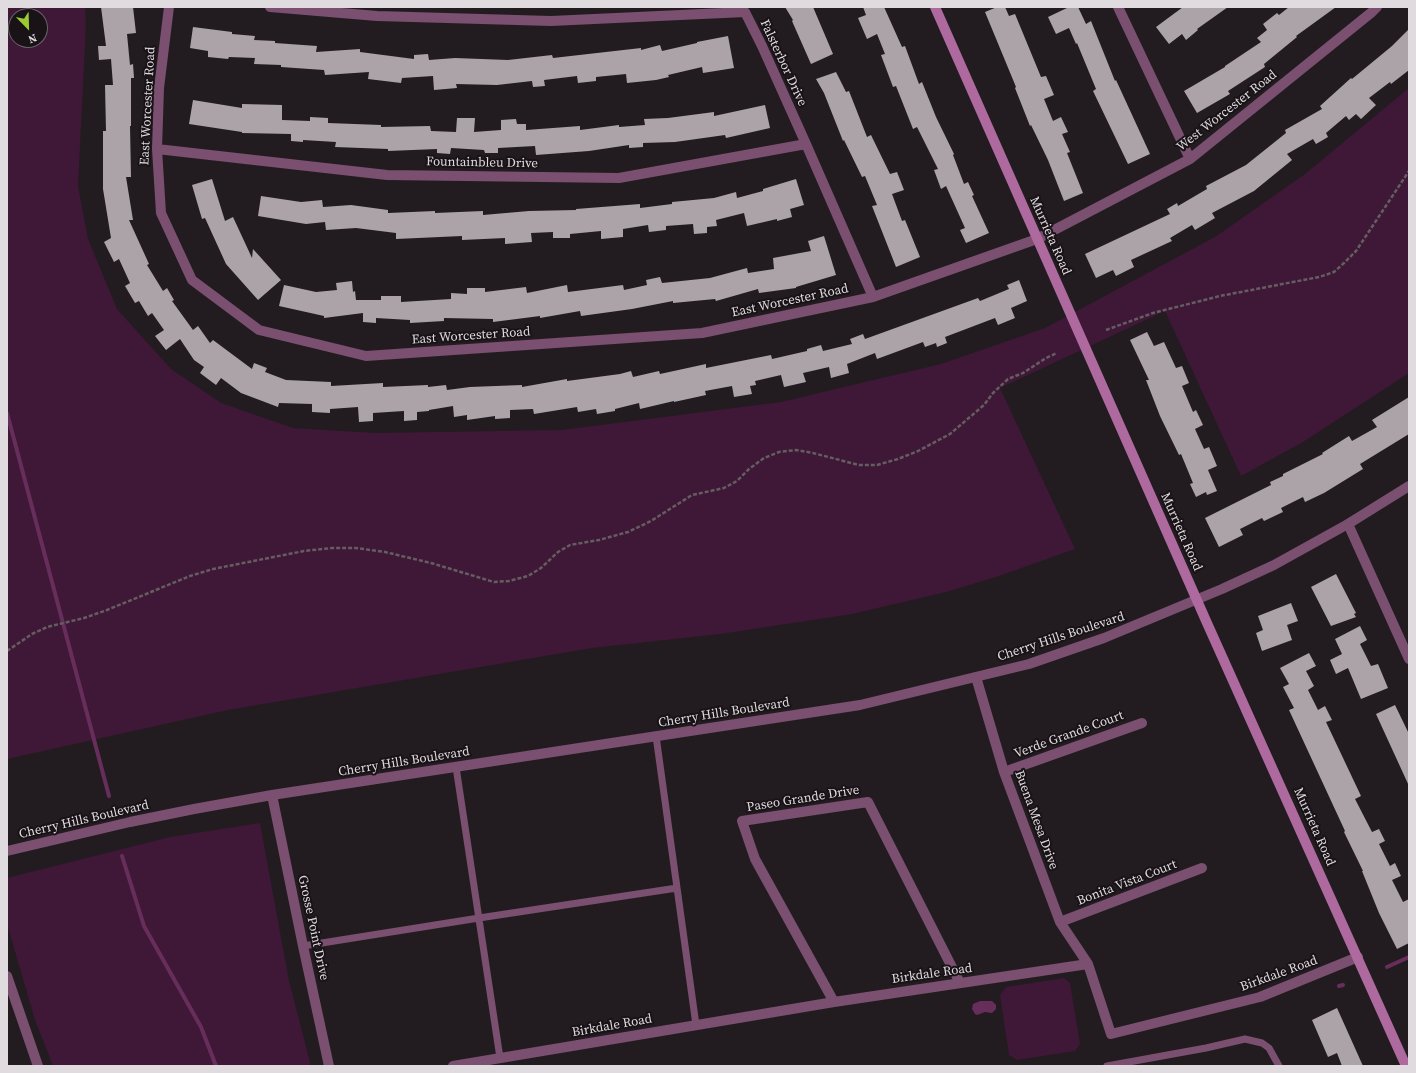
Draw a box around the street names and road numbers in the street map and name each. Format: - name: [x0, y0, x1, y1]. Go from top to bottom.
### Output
- street label: Falsterbor Drive: [756, 17, 810, 109]
- street label: East Worcester Road: [137, 46, 159, 166]
- street label: West Worcester Road: [1174, 67, 1280, 155]
- street label: Fountainbleu Drive: [426, 154, 538, 172]
- street label: Murrieta Road: [1026, 195, 1074, 277]
- street label: East Worcester Road: [730, 281, 850, 321]
- street label: East Worcester Road: [411, 324, 531, 348]
- street label: Murrieta Road: [1157, 491, 1205, 573]
- street label: Cherry Hills Boulevard: [995, 609, 1127, 665]
- street label: Cherry Hills Boulevard: [657, 695, 791, 731]
- street label: Verde Grande Court: [1012, 708, 1126, 762]
- street label: Cherry Hills Boulevard: [337, 744, 471, 780]
- street label: Buena Mesa Drive: [1011, 768, 1061, 872]
- street label: Paseo Grande Drive: [746, 782, 860, 816]
- street label: Murrieta Road: [1290, 786, 1338, 868]
- street label: Cherry Hills Boulevard: [18, 797, 150, 843]
- street label: Bonita Vista Court: [1075, 857, 1179, 909]
- street label: Grosse Point Drive: [294, 874, 332, 982]
- street label: Birkdale Road: [1238, 953, 1320, 995]
- street label: Birkdale Road: [891, 961, 973, 987]
- street label: Birkdale Road: [571, 1011, 653, 1041]

